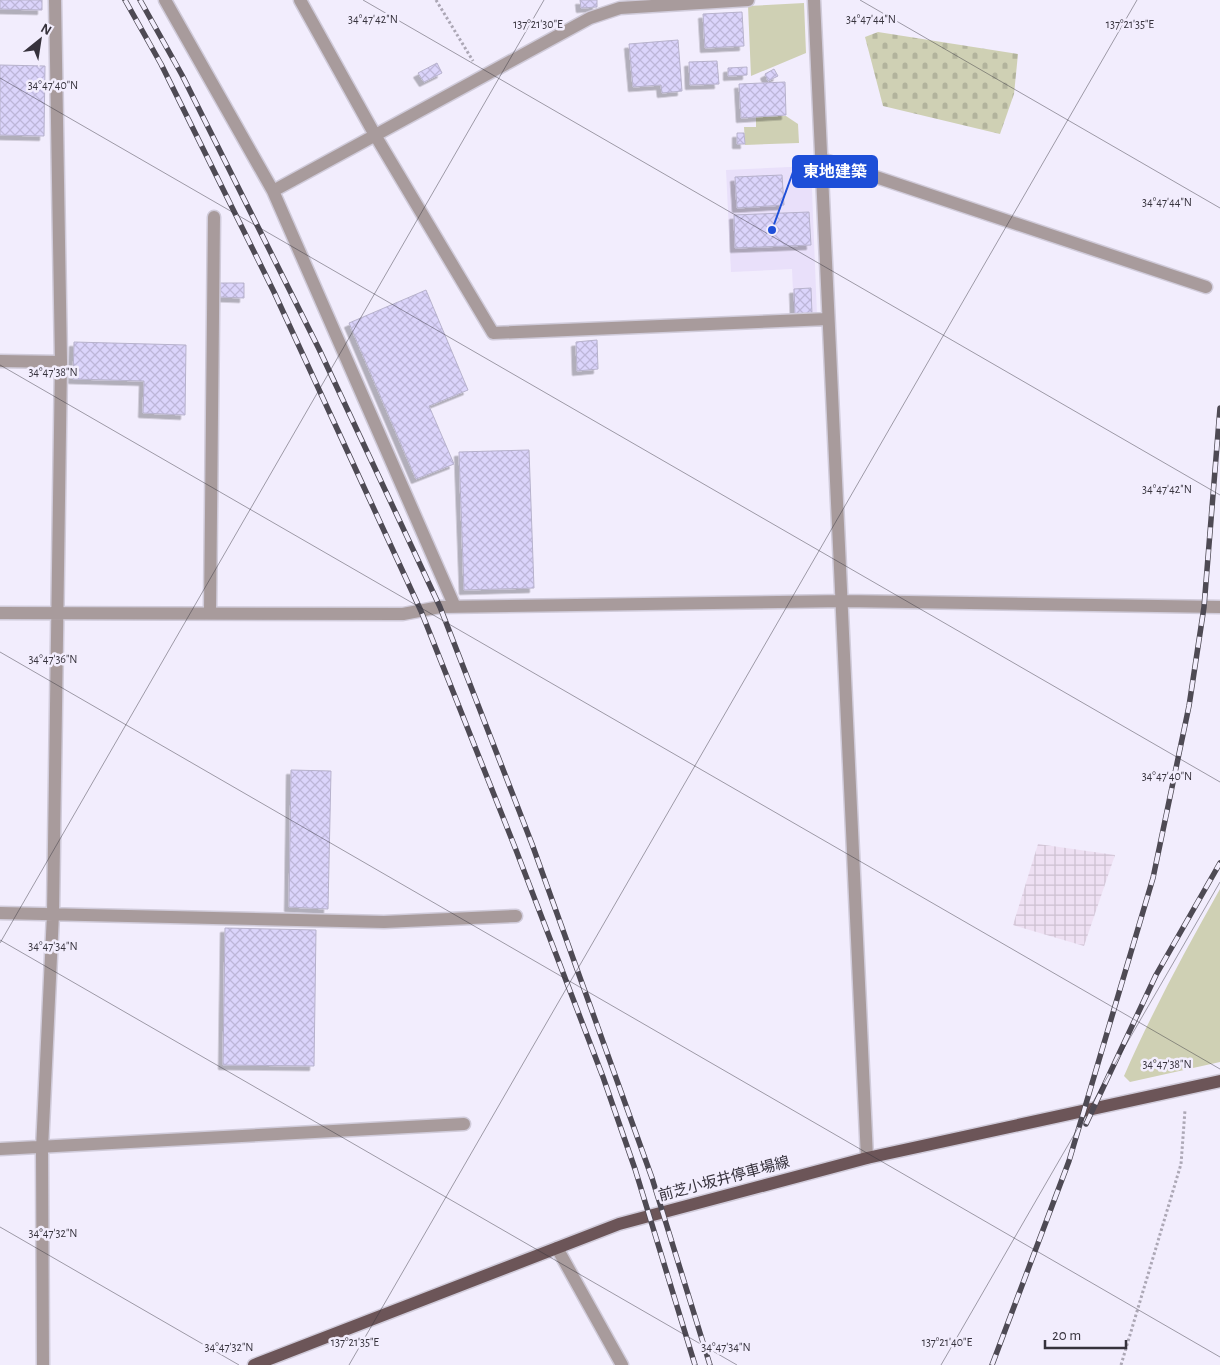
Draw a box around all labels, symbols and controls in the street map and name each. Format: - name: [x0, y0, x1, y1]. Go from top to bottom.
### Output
- text: 34°47'42"N: [348, 13, 398, 25]
- text: 34°47'44"N: [846, 13, 896, 25]
- north arrow: [15, 15, 65, 65]
- text: 137°21'30"E: [513, 18, 563, 30]
- text: 137°21'35"E: [1106, 18, 1154, 30]
- text: N: [38, 21, 54, 38]
- text: 34°47'40"N: [28, 79, 78, 91]
- callout: 東地建築: [793, 156, 877, 187]
- text: 東地建築: [803, 163, 867, 180]
- text: 34°47'44"N: [1142, 196, 1192, 208]
- text: 34°47'38"N: [28, 366, 78, 378]
- text: 34°47'42"N: [1142, 483, 1192, 495]
- text: 34°47'36"N: [28, 653, 78, 665]
- text: 34°47'40"N: [1142, 770, 1192, 782]
- text: 34°47'34"N: [28, 940, 78, 952]
- text: 34°47'38"N: [1142, 1058, 1192, 1070]
- street label: 前芝小坂井停車場線: [656, 1152, 791, 1204]
- text: 34°47'32"N: [29, 1227, 77, 1239]
- scale bar: [1045, 1318, 1126, 1350]
- text: 20 m: [1052, 1328, 1081, 1343]
- text: 137°21'35"E: [331, 1336, 379, 1348]
- text: 137°21'40"E: [922, 1336, 972, 1348]
- text: 34°47'32"N: [205, 1341, 253, 1353]
- text: 34°47'34"N: [701, 1341, 751, 1353]

